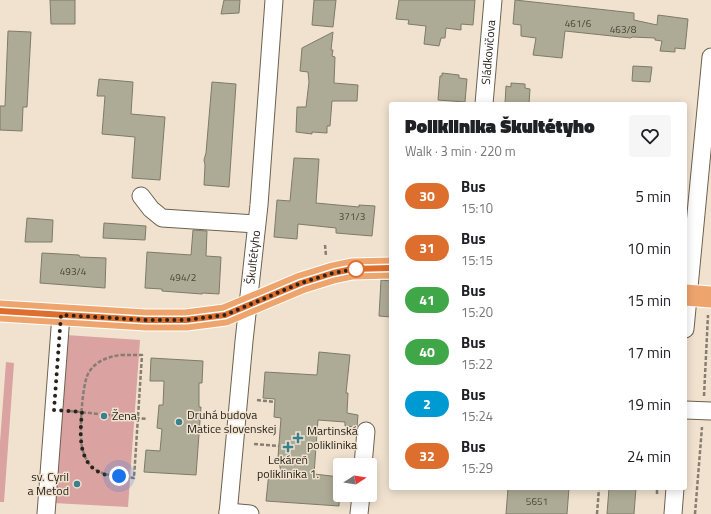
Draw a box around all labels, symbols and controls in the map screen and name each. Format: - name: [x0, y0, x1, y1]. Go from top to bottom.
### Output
- house number: 461/6: [565, 16, 592, 31]
- street label: Sládkovičova: [476, 19, 500, 85]
- house number: 463/8: [610, 22, 637, 37]
- text: Poliklinika Škultétyho: [405, 111, 595, 140]
- button: heart: [629, 115, 671, 157]
- text: Walk · 3 min · 220 m: [405, 141, 516, 161]
- text: Bus: [461, 175, 486, 198]
- text: 30: [419, 185, 435, 206]
- text: 5 min: [635, 185, 671, 208]
- text: 15:10: [461, 198, 493, 218]
- house number: 371/3: [339, 209, 365, 224]
- text: Bus: [461, 227, 486, 250]
- street label: Škultétyho: [240, 229, 265, 285]
- text: 31: [419, 237, 435, 258]
- text: 10 min: [627, 237, 671, 260]
- text: 15:15: [461, 250, 493, 270]
- unlabelled marker: [347, 260, 365, 278]
- house number: 493/4: [60, 264, 87, 279]
- house number: 494/2: [170, 270, 196, 285]
- text: Bus: [461, 279, 486, 302]
- text: 41: [419, 289, 435, 310]
- text: 15 min: [627, 289, 671, 312]
- text: 15:20: [461, 302, 493, 322]
- text: Bus: [461, 331, 486, 354]
- text: 40: [419, 341, 435, 362]
- text: 17 min: [627, 341, 671, 364]
- text: 15:22: [461, 354, 493, 374]
- text: Bus: [461, 383, 486, 406]
- text: 2: [423, 393, 431, 414]
- text: 19 min: [627, 393, 671, 416]
- place label: Druhá budova Matice slovenskej: [187, 405, 276, 438]
- place label: Žena: [112, 406, 137, 425]
- text: 15:24: [461, 406, 493, 426]
- marker: Žena: [99, 411, 109, 421]
- marker: Druhá budova Matice slovenskej: [174, 417, 184, 427]
- place label: Martinská poliklinika: [307, 421, 358, 454]
- marker: Martinská poliklinika: [292, 432, 304, 444]
- text: Bus: [461, 435, 486, 458]
- marker: Lekáreň poliklinika 1.: [283, 442, 293, 452]
- text: 32: [419, 445, 435, 466]
- text: 24 min: [627, 445, 671, 468]
- place label: Lekáreň poliklinika 1.: [257, 450, 319, 483]
- north arrow: [333, 458, 377, 502]
- map controls: [333, 458, 377, 502]
- text: 15:29: [461, 458, 493, 478]
- your location: [109, 466, 129, 486]
- place label: sv. Cyril a Metod: [27, 467, 69, 500]
- marker: sv. Cyril a Metod: [72, 479, 82, 489]
- house number: 5651: [526, 494, 548, 509]

